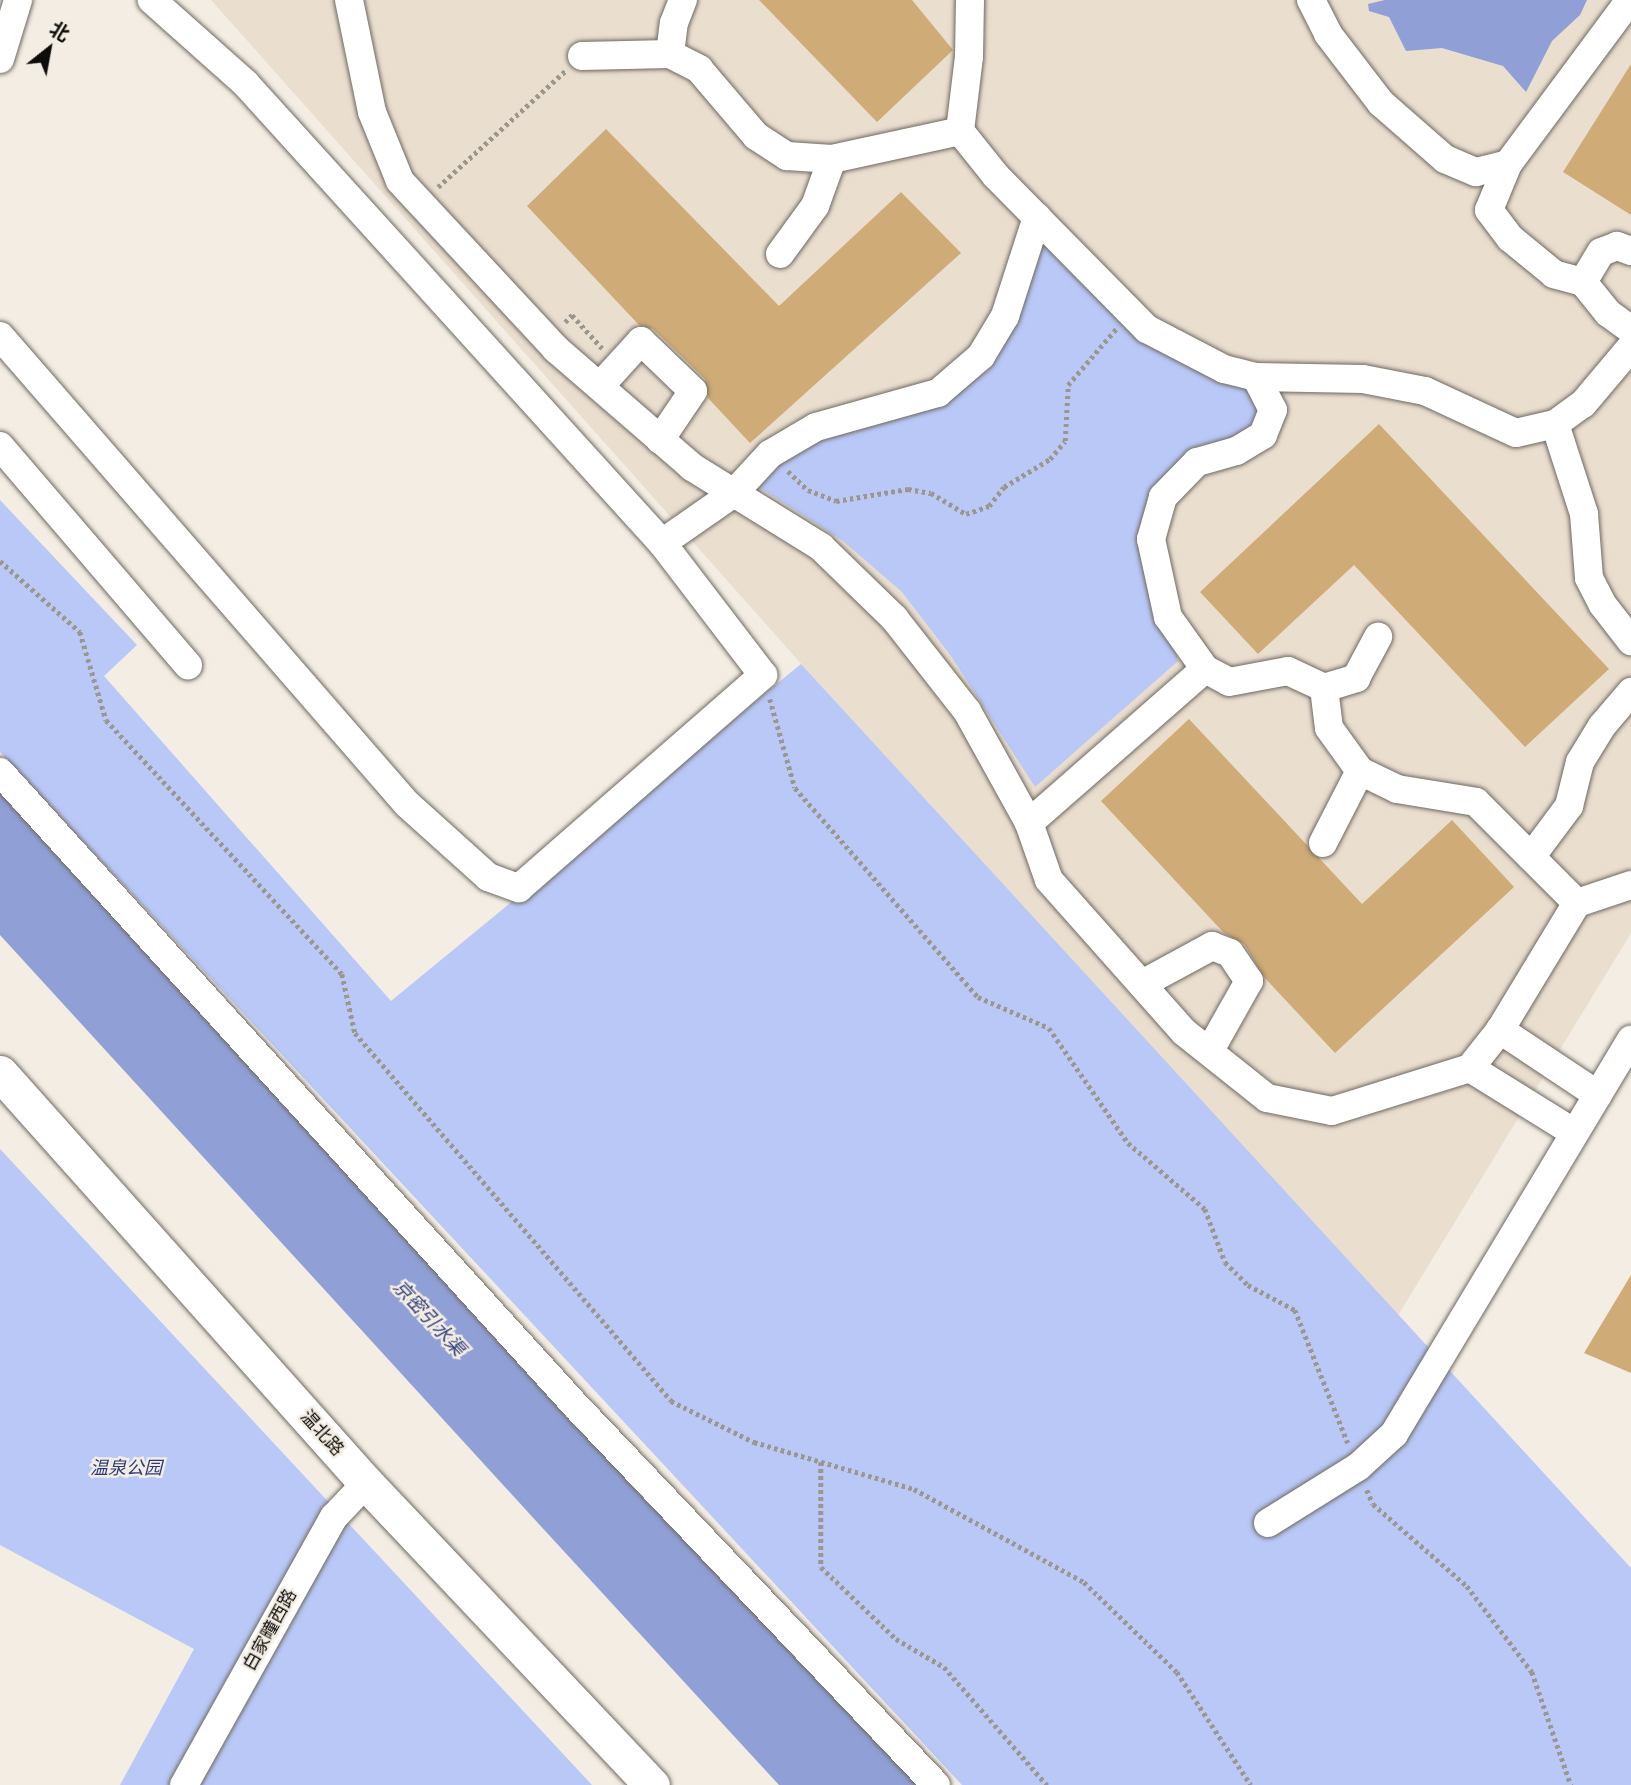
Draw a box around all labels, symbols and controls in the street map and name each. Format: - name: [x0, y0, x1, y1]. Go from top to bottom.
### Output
- north arrow: [14, 14, 84, 84]
- text: 北: [45, 16, 74, 46]
- water label: 京密引水渠: [388, 1275, 470, 1361]
- street label: 温北路: [296, 1406, 348, 1460]
- park label: 温泉公园: [90, 1457, 162, 1479]
- street label: 白家疃西路: [239, 1585, 301, 1675]

